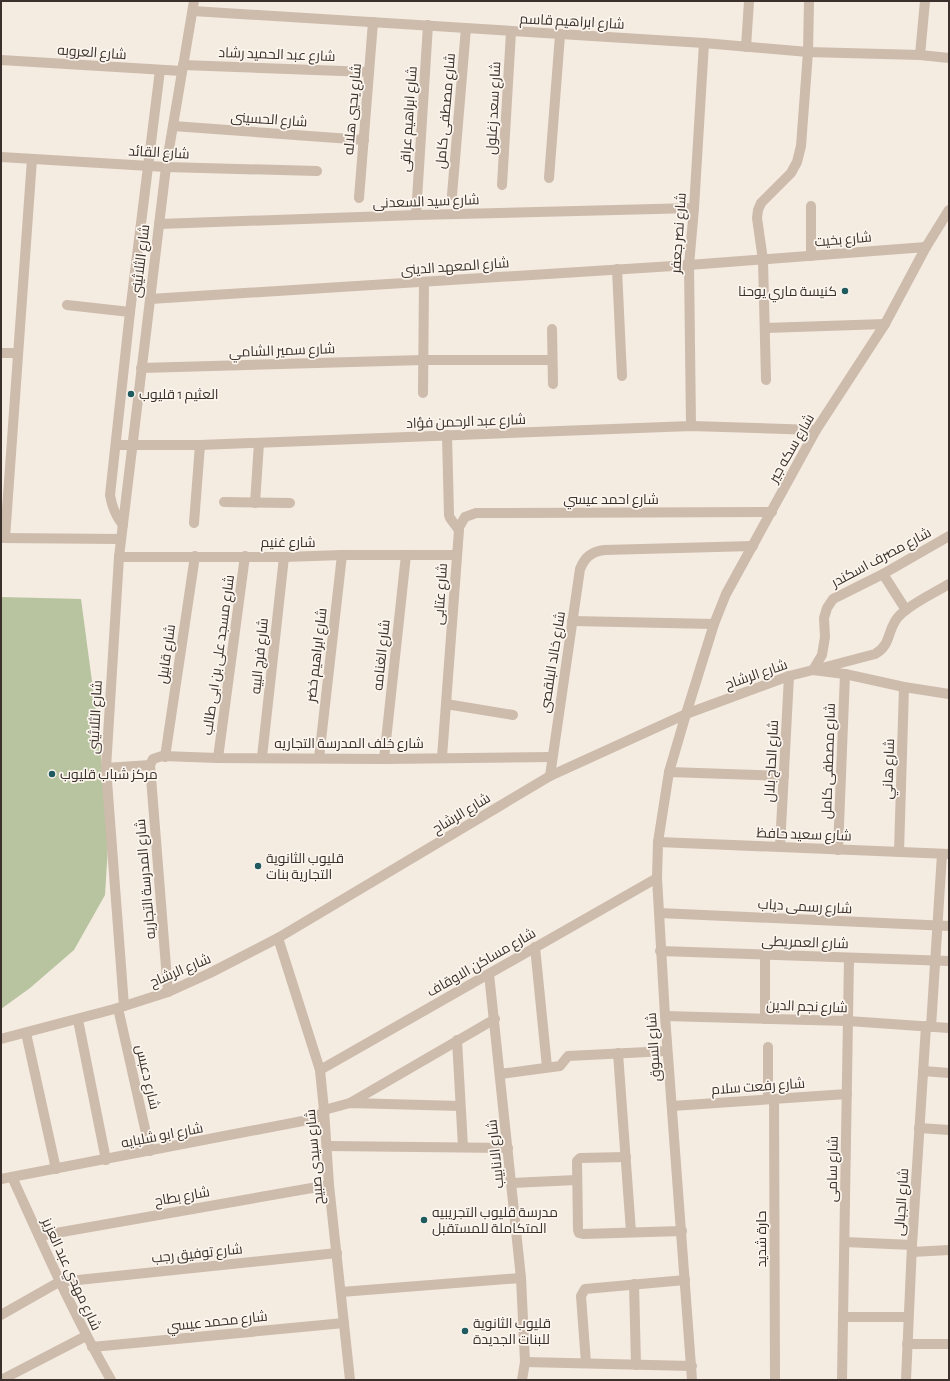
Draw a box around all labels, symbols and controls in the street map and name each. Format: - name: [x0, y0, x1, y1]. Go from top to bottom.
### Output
- street label: شارع ابراهيم قاسم: [519, 12, 625, 34]
- street label: شارع العروبه: [57, 44, 127, 63]
- street label: شارع عبد الحميد رشاد: [218, 46, 336, 65]
- street label: شارع مصطفى كامل: [434, 53, 459, 170]
- street label: شارع سعد زغلول: [485, 61, 504, 155]
- street label: شارع يحيي هلاله: [342, 63, 365, 156]
- street label: شارع ابراهيم عراقى: [398, 66, 422, 173]
- street label: شارع الحسينى: [230, 110, 308, 131]
- street label: شارع القائد: [128, 144, 190, 163]
- street label: شارع نصر جعفر: [669, 192, 690, 275]
- street label: شارع سيد السعدنى: [372, 193, 480, 212]
- street label: شارع الثلاثينى: [130, 224, 153, 299]
- street label: شارع بخيت: [814, 231, 872, 250]
- street label: شارع المعهد الدينى: [400, 256, 510, 279]
- place label: كنيسة ماري يوحنا: [738, 285, 837, 303]
- marker: كنيسة ماري يوحنا: [840, 286, 850, 296]
- street label: شارع سمير الشامي: [229, 342, 336, 364]
- place label: العثيم 1 قليوب: [139, 388, 219, 404]
- marker: العثيم 1 قليوب: [126, 389, 136, 399]
- street label: شارع سكه جير: [766, 412, 818, 487]
- street label: شارع عبد الرحمن فؤاد: [406, 413, 526, 432]
- street label: شارع احمد عيسي: [563, 493, 659, 510]
- street label: شارع مصرف اسكندر: [828, 526, 934, 591]
- street label: شارع غنيم: [260, 536, 316, 552]
- street label: شارع عتابى: [432, 563, 451, 626]
- street label: شارع مسجد على بن ابى طالب: [201, 574, 238, 736]
- street label: شارع ابراهيم خضر: [304, 607, 332, 704]
- street label: شارع خالد البلقصى: [538, 610, 569, 714]
- street label: شارع فرج البيه: [249, 617, 272, 695]
- street label: شارع الغنامه: [371, 619, 394, 691]
- street label: شارع قابيل: [156, 624, 179, 685]
- street label: شارع الرشاح: [723, 658, 790, 693]
- street label: شارع الثلاثينى: [87, 680, 106, 754]
- street label: شارع مصطفى كامل: [820, 703, 839, 819]
- street label: شارع الحاج بلال: [763, 719, 782, 803]
- street label: شارع خلف المدرسة التجاريه: [274, 737, 424, 752]
- street label: شارع هاني: [881, 738, 901, 800]
- place label: مركز شباب قليوب: [60, 768, 158, 782]
- marker: مركز شباب قليوب: [47, 769, 57, 779]
- street label: شارع الرشاح: [430, 791, 494, 837]
- street label: شارع المدرسة التجاريه: [134, 818, 159, 940]
- street label: شارع سعيد حافظ: [756, 826, 852, 845]
- place label: قليوب الثانوية التجارية بنات: [266, 852, 344, 882]
- marker: قليوب الثانوية التجارية بنات: [253, 861, 263, 871]
- street label: شارع رسمى دياب: [757, 898, 853, 917]
- street label: شارع مساكن الاوقاف: [425, 926, 539, 1001]
- street label: شارع العمريطى: [761, 934, 849, 953]
- street label: شارع الرشاح: [148, 952, 213, 991]
- street label: شارع نجم الدين: [766, 999, 848, 1017]
- street label: شارع السوق: [645, 1012, 664, 1082]
- street label: شارع دعبس: [132, 1043, 161, 1111]
- street label: شارع رفعت سلام: [711, 1077, 806, 1099]
- street label: شارع سيدى صبيح: [304, 1108, 327, 1205]
- street label: شارع الانابيب: [485, 1119, 508, 1189]
- street label: شارع ابو شلبايه: [120, 1121, 205, 1152]
- street label: شارع سامى: [825, 1136, 842, 1202]
- street label: شارع الجبالى: [893, 1168, 912, 1237]
- street label: شارع بطاح: [153, 1185, 211, 1210]
- place label: مدرسة قليوب التجريبيه المتكاملة للمستقبل: [432, 1206, 558, 1236]
- street label: حارة شديد: [755, 1211, 769, 1267]
- street label: شارع مهدي عبد العزيز: [35, 1215, 103, 1334]
- marker: مدرسة قليوب التجريبيه المتكاملة للمستقبل: [419, 1215, 429, 1225]
- street label: شارع توفيق رجب: [151, 1242, 243, 1267]
- street label: شارع محمد عيسي: [166, 1310, 269, 1337]
- place label: قليوب الثانوية للبنات الجديدة: [473, 1317, 551, 1347]
- marker: قليوب الثانوية للبنات الجديدة: [460, 1326, 470, 1336]

